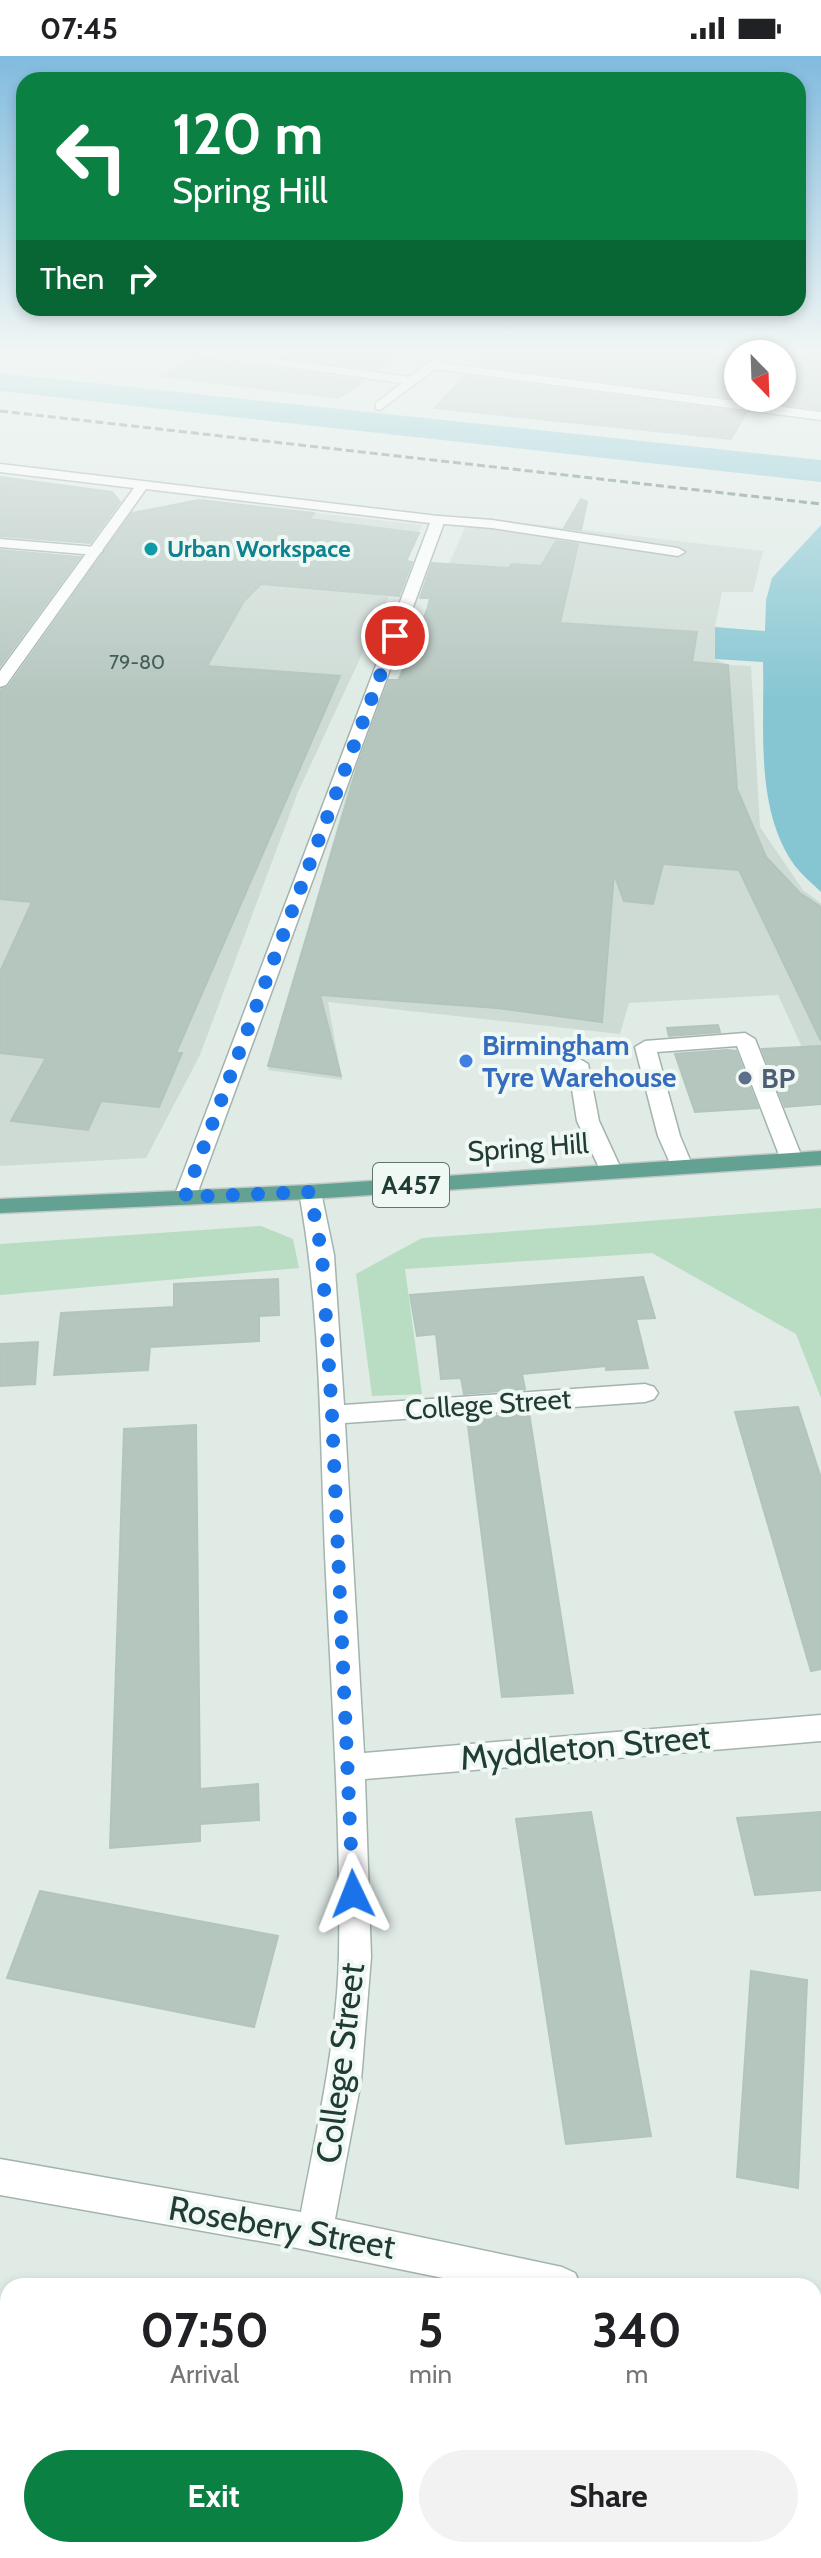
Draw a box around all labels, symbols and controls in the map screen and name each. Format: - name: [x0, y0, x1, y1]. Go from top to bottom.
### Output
- text: 07:45: [40, 10, 118, 47]
- text: 120 m: [172, 100, 323, 168]
- icon: left: [40, 104, 144, 208]
- text: Spring Hill: [172, 168, 328, 212]
- icon: right: [120, 256, 164, 300]
- text: Then: [40, 260, 104, 297]
- north arrow: [724, 340, 796, 412]
- map controls: [724, 340, 796, 412]
- place label: Urban Workspace: [167, 534, 351, 563]
- marker: Urban Workspace: [142, 540, 160, 558]
- pin: [361, 602, 429, 670]
- icon: arrive: [373, 614, 417, 658]
- house number: 79-80: [109, 650, 165, 674]
- place label: Birmingham Tyre Warehouse: [482, 1028, 677, 1094]
- marker: Birmingham Tyre Warehouse: [457, 1052, 475, 1070]
- place label: BP: [761, 1061, 796, 1095]
- marker: BP: [736, 1069, 754, 1087]
- street label: Spring Hill: [466, 1126, 590, 1168]
- road number: A457: [373, 1163, 449, 1207]
- street label: College Street: [404, 1381, 572, 1427]
- street label: Myddleton Street: [458, 1715, 712, 1779]
- position arrow: [311, 1852, 395, 1936]
- street label: College Street: [307, 1960, 373, 2166]
- street label: Rosebery Street: [165, 2186, 399, 2268]
- text: 07:50: [140, 2301, 269, 2359]
- text: 5: [418, 2301, 443, 2359]
- text: 340: [592, 2301, 682, 2359]
- text: Arrival: [170, 2358, 239, 2390]
- text: min: [409, 2358, 452, 2390]
- text: m: [626, 2358, 648, 2390]
- button: Exit: [24, 2450, 403, 2542]
- button: Share: [419, 2450, 798, 2542]

